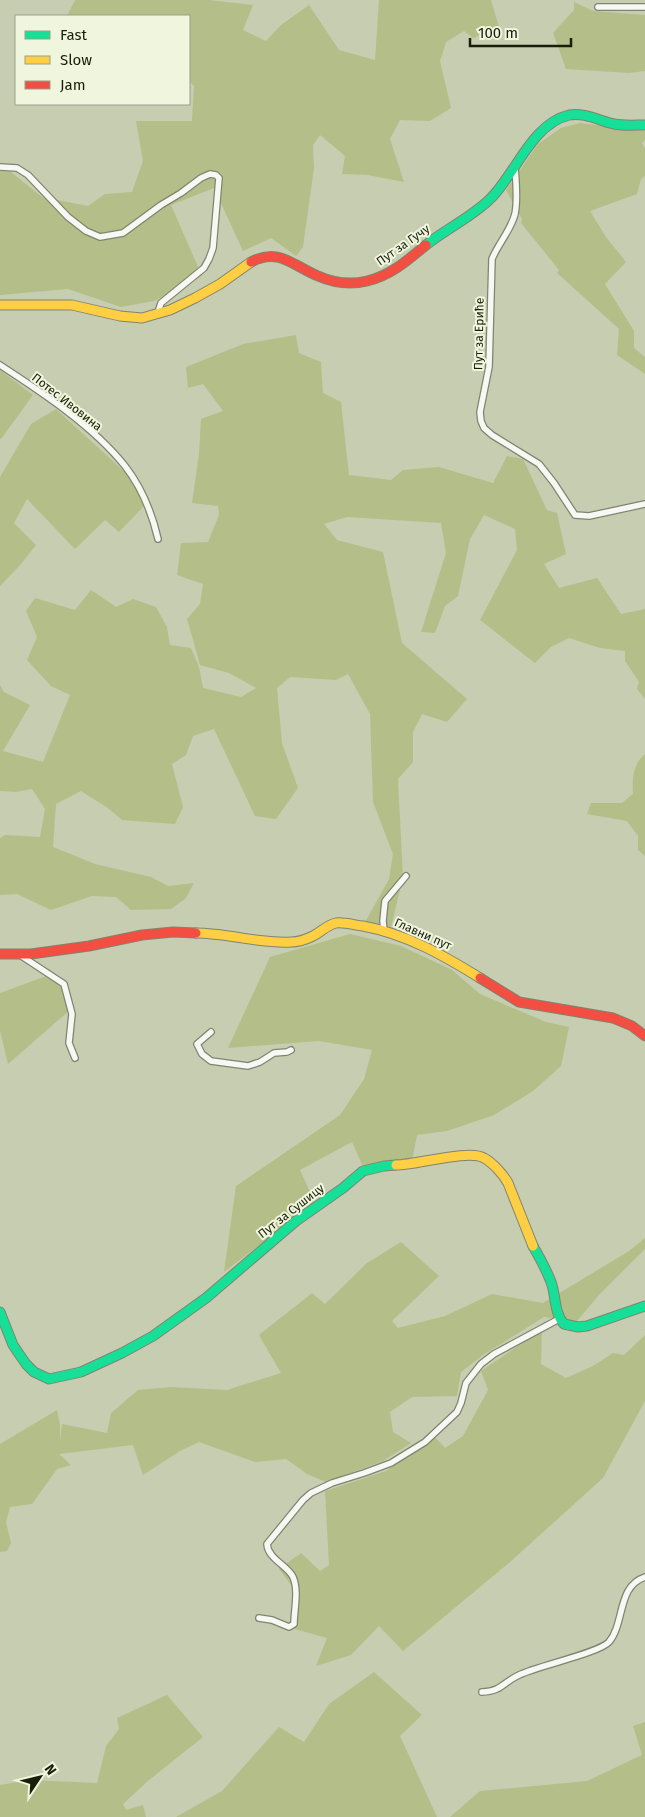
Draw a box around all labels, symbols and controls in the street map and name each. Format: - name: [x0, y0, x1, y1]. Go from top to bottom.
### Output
- legend: [15, 15, 190, 105]
- scale bar: [470, 15, 571, 47]
- text: 100 m: [478, 24, 518, 42]
- text: Fast: [60, 26, 87, 44]
- text: Slow: [60, 51, 92, 69]
- text: Jam: [60, 76, 86, 94]
- street label: Пут за Гучу: [374, 222, 432, 268]
- street label: Пут за Ериће: [471, 298, 487, 370]
- street label: Потес Ивовина: [29, 370, 105, 434]
- street label: Главни пут: [392, 915, 454, 953]
- street label: Пут за Сушицу: [255, 1181, 327, 1241]
- north arrow: [15, 1752, 65, 1802]
- text: N: [41, 1761, 60, 1779]

